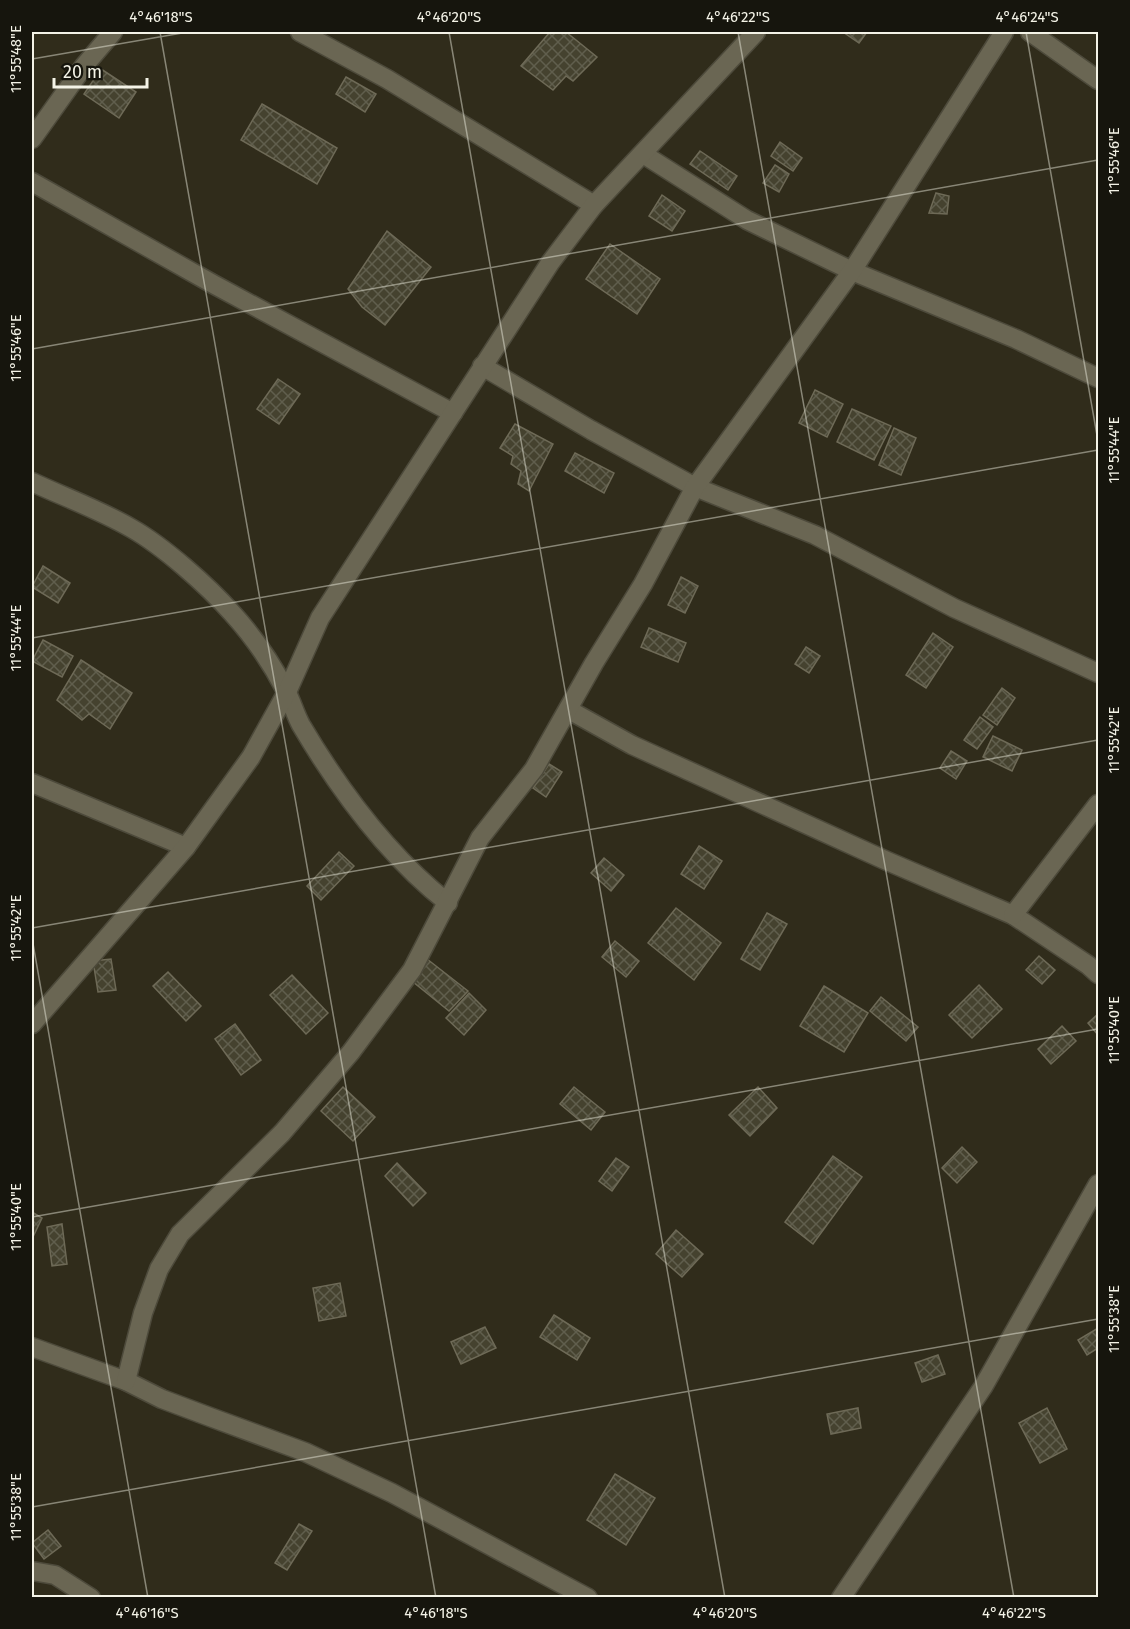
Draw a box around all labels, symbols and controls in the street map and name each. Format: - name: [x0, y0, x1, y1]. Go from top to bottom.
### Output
- text: 4°46'18"S: [129, 8, 193, 26]
- text: 4°46'20"S: [417, 8, 481, 26]
- text: 4°46'22"S: [706, 8, 770, 26]
- text: 4°46'24"S: [995, 8, 1059, 26]
- text: 11°55'48"E: [7, 25, 25, 93]
- scale bar: [54, 51, 147, 89]
- text: 20 m: [63, 61, 102, 83]
- text: 11°55'46"E: [1105, 127, 1123, 195]
- text: 11°55'46"E: [7, 314, 25, 382]
- text: 11°55'44"E: [1105, 416, 1123, 484]
- text: 11°55'44"E: [7, 604, 25, 672]
- text: 11°55'42"E: [1105, 707, 1123, 773]
- text: 11°55'42"E: [7, 895, 25, 961]
- text: 11°55'40"E: [1105, 996, 1123, 1064]
- text: 11°55'40"E: [7, 1183, 25, 1251]
- text: 11°55'38"E: [1105, 1285, 1123, 1353]
- text: 11°55'38"E: [7, 1473, 25, 1541]
- text: 4°46'16"S: [115, 1604, 179, 1622]
- text: 4°46'18"S: [404, 1604, 468, 1622]
- text: 4°46'20"S: [693, 1604, 757, 1622]
- text: 4°46'22"S: [982, 1604, 1046, 1622]

